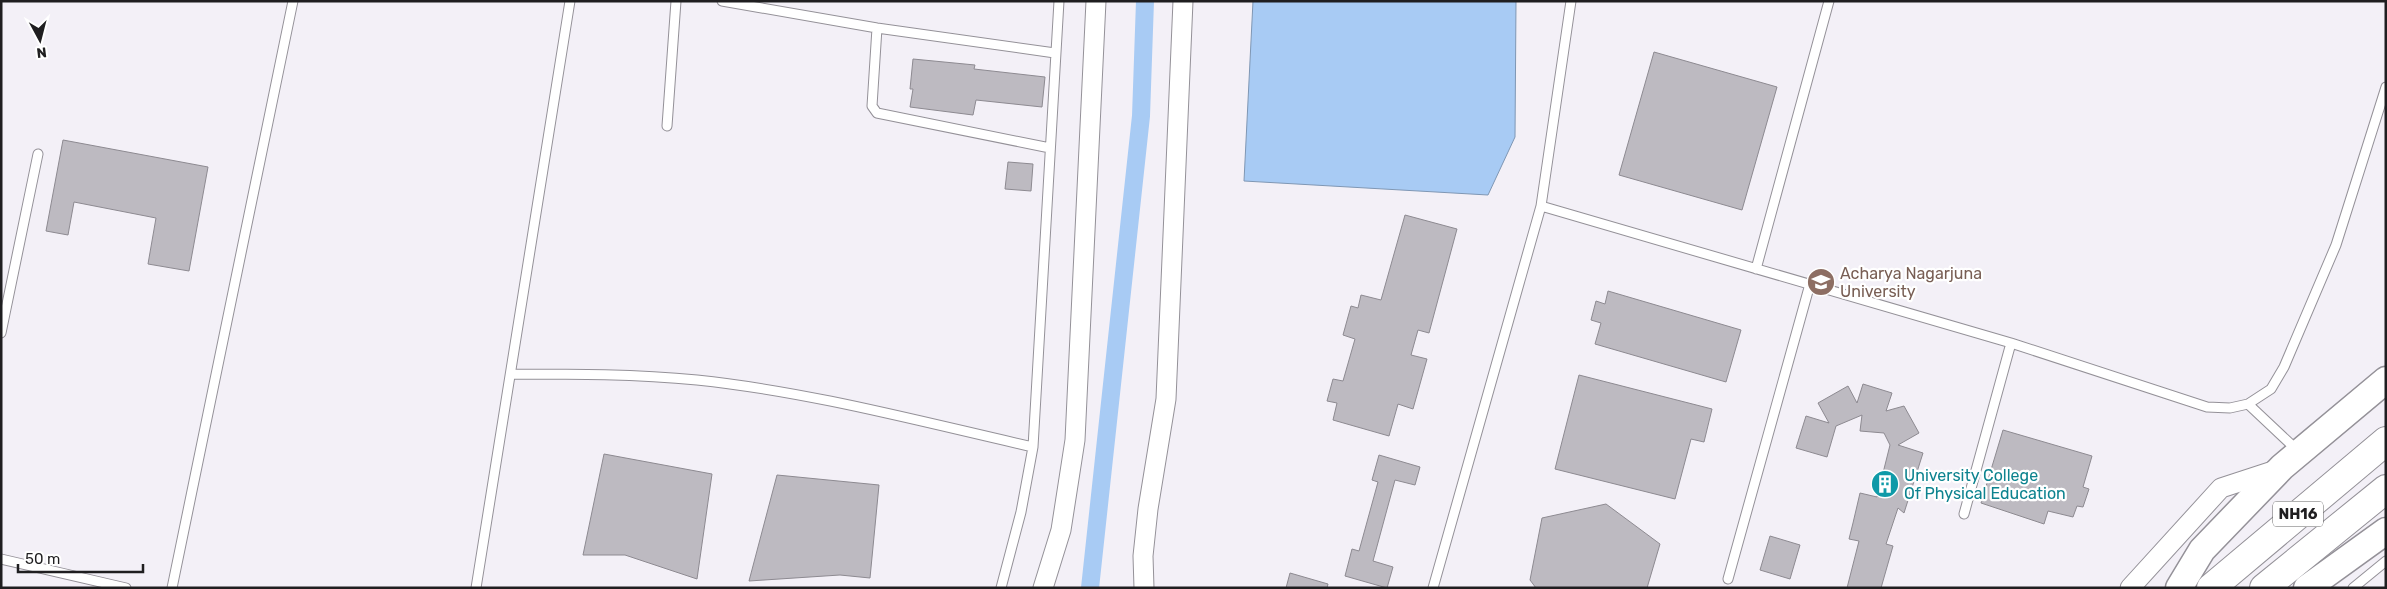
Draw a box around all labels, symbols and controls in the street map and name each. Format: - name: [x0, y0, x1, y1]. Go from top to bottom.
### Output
- north arrow: [15, 15, 65, 65]
- text: N: [35, 43, 48, 61]
- place label: Acharya Nagarjuna University: [1840, 264, 1982, 301]
- school or university icon: Acharya Nagarjuna University: [1806, 267, 1836, 297]
- place label: University College Of Physical Education: [1904, 466, 2066, 503]
- building icon: University College Of Physical Education: [1870, 469, 1900, 499]
- road number: NH16: [2273, 502, 2323, 526]
- scale bar: [18, 542, 142, 574]
- text: 50 m: [25, 550, 60, 568]

